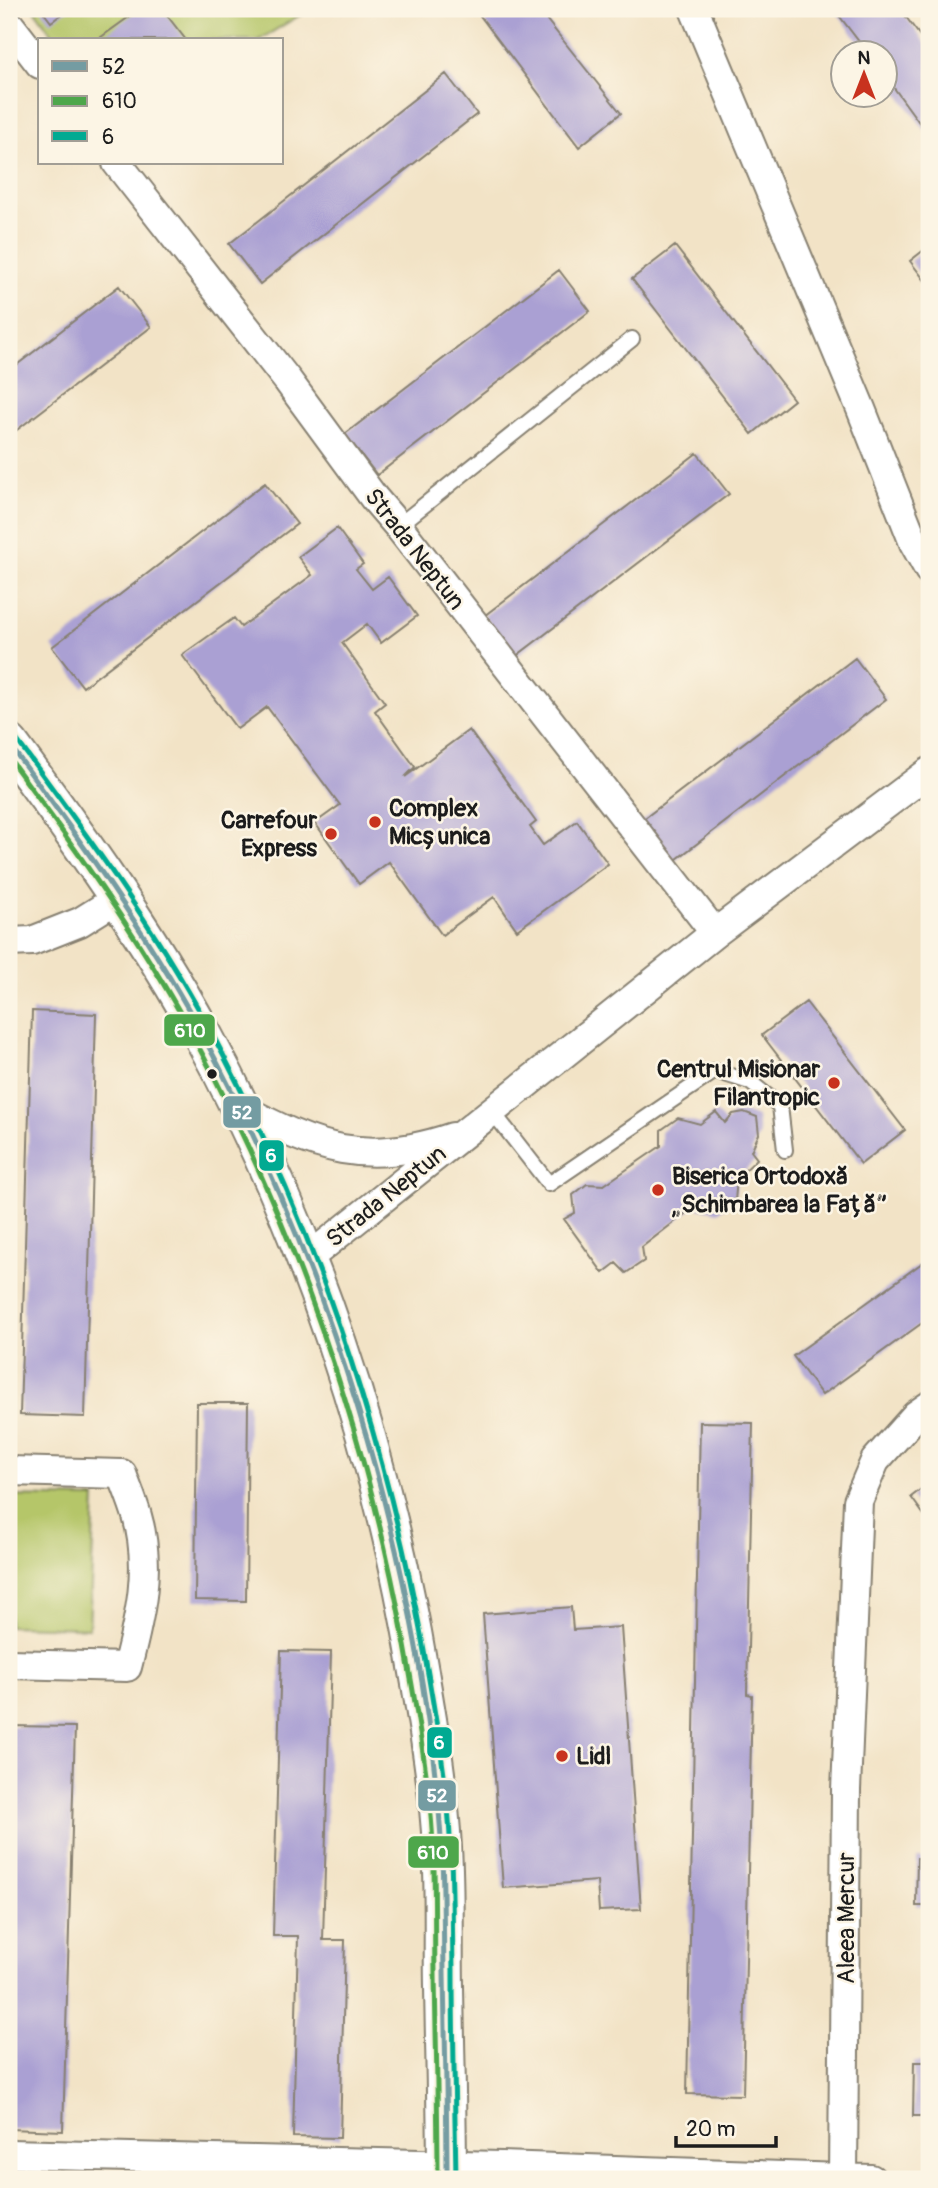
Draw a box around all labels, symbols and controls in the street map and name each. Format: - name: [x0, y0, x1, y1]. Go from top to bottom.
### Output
- legend: [38, 38, 284, 164]
- north arrow: [830, 38, 900, 108]
- text: N: [858, 46, 871, 70]
- text: 52: [102, 54, 125, 81]
- text: 610: [102, 88, 137, 115]
- text: 6: [102, 124, 114, 151]
- street label: Strada Neptun: [358, 483, 471, 616]
- place label: Complex Micșunica: [389, 794, 490, 851]
- place label: Carrefour Express: [221, 806, 317, 863]
- marker: Complex Micșunica: [367, 814, 383, 830]
- marker: Carrefour Express: [323, 826, 339, 842]
- line badge: 610: [163, 1013, 216, 1047]
- text: 610: [174, 1019, 206, 1043]
- place label: Centrul Misionar Filantropic: [657, 1055, 820, 1112]
- unlabelled marker: [205, 1067, 219, 1081]
- marker: Centrul Misionar Filantropic: [826, 1075, 842, 1091]
- line badge: 52: [222, 1095, 262, 1129]
- text: 52: [232, 1101, 253, 1125]
- line badge: 6: [258, 1139, 285, 1172]
- street label: Strada Neptun: [320, 1139, 452, 1254]
- text: 6: [265, 1144, 277, 1168]
- place label: Biserica Ortodoxă „Schimbarea la Față”: [672, 1162, 887, 1219]
- marker: Biserica Ortodoxă „Schimbarea la Față”: [650, 1182, 666, 1198]
- line badge: 6: [426, 1726, 453, 1759]
- text: 6: [433, 1731, 445, 1755]
- place label: Lidl: [576, 1742, 611, 1771]
- marker: Lidl: [554, 1748, 570, 1764]
- line badge: 52: [417, 1779, 457, 1812]
- text: 52: [427, 1784, 448, 1808]
- line badge: 610: [407, 1835, 460, 1869]
- text: 610: [417, 1841, 449, 1865]
- street label: Aleea Mercur: [832, 1852, 861, 1984]
- scale bar: [676, 2104, 775, 2148]
- text: 20 m: [686, 2116, 735, 2143]

